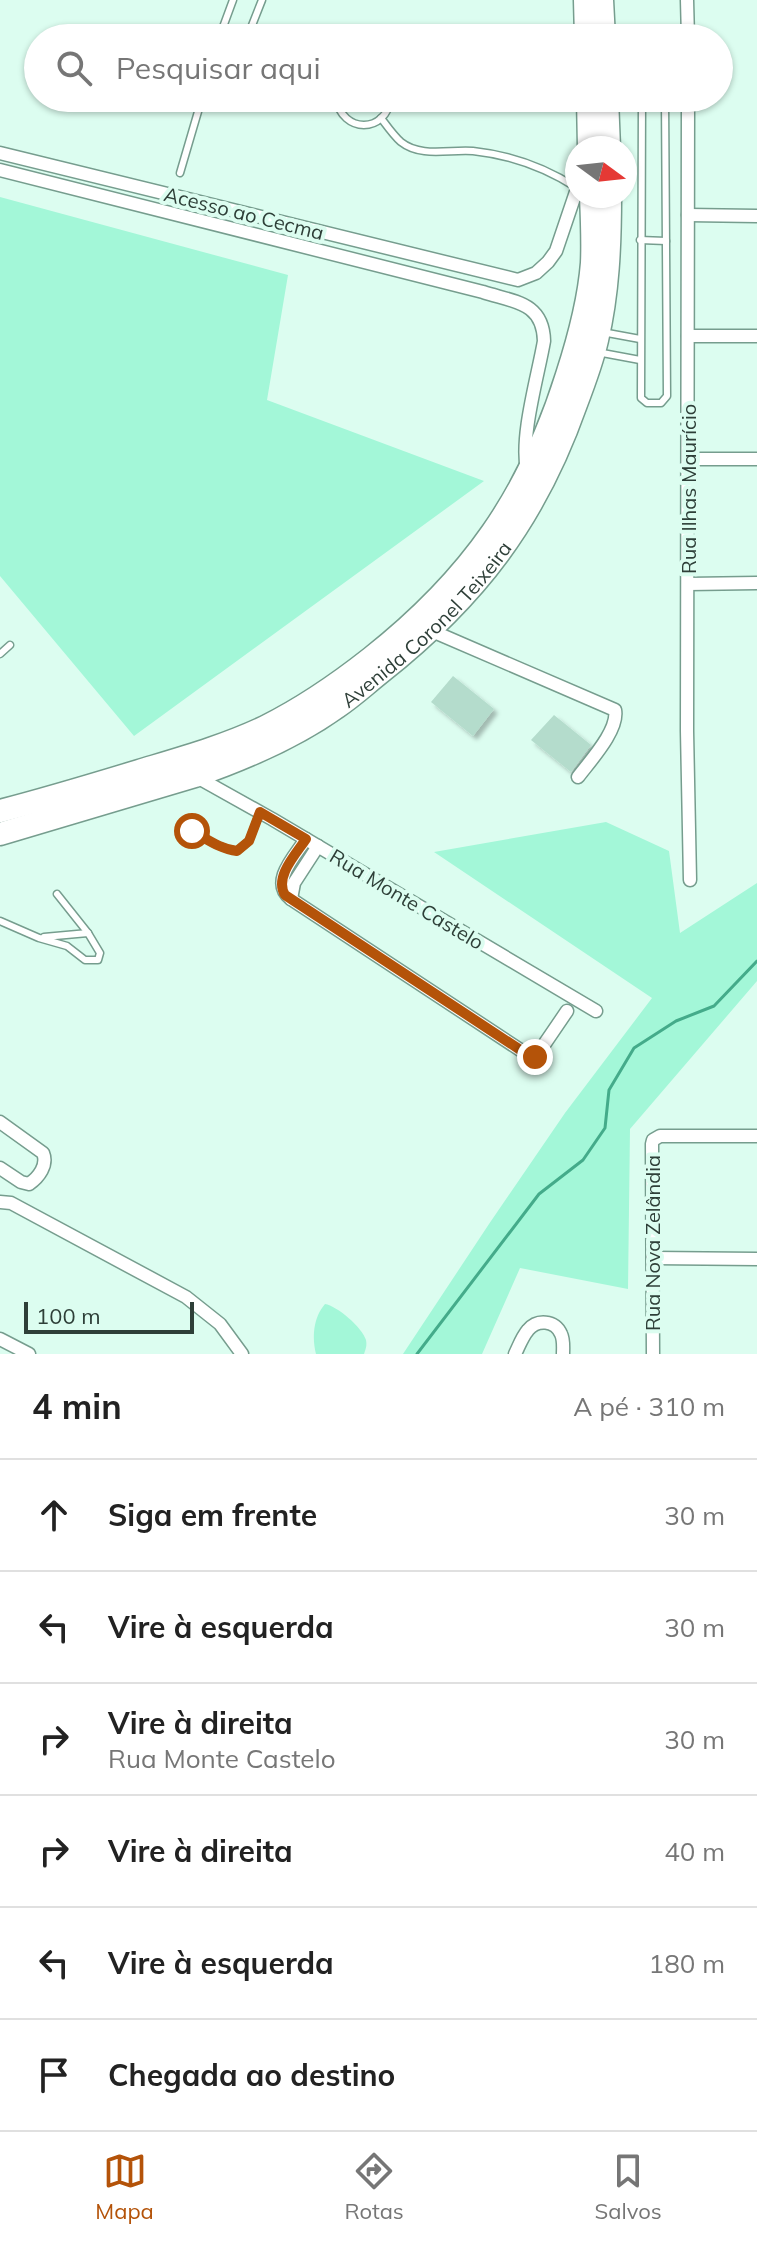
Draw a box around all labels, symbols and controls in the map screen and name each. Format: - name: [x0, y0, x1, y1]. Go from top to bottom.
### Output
- search box: [24, 24, 733, 112]
- icon: search: [52, 46, 96, 90]
- text: Pesquisar aqui: [116, 49, 321, 87]
- north arrow: [565, 136, 637, 208]
- street label: Acesso ao Cecma: [162, 181, 326, 245]
- street label: Rua Ilhas Maurício: [676, 404, 701, 574]
- street label: Avenida Coronel Teixeira: [336, 536, 516, 712]
- route start: [174, 813, 210, 849]
- street label: Rua Monte Castelo: [326, 843, 488, 955]
- route end: [517, 1039, 553, 1075]
- street label: Rua Nova Zelândia: [640, 1155, 665, 1331]
- scale bar: [24, 1298, 194, 1334]
- text: 100 m: [36, 1302, 101, 1330]
- text: 4 min: [32, 1385, 122, 1428]
- text: A pé · 310 m: [573, 1390, 725, 1423]
- icon: ahead: [32, 1493, 76, 1537]
- text: Siga em frente: [108, 1496, 317, 1534]
- text: 30 m: [664, 1499, 725, 1532]
- icon: left: [32, 1605, 76, 1649]
- text: Vire à esquerda: [108, 1608, 334, 1646]
- text: 30 m: [664, 1611, 725, 1644]
- text: Vire à direita: [108, 1704, 293, 1742]
- icon: right: [32, 1717, 76, 1761]
- text: 30 m: [664, 1723, 725, 1756]
- text: Rua Monte Castelo: [108, 1742, 336, 1775]
- icon: right: [32, 1829, 76, 1873]
- text: Vire à direita: [108, 1832, 293, 1870]
- text: 40 m: [664, 1835, 725, 1868]
- icon: left: [32, 1941, 76, 1985]
- text: Vire à esquerda: [108, 1944, 334, 1982]
- text: 180 m: [649, 1947, 725, 1980]
- icon: arrive: [32, 2053, 76, 2097]
- text: Chegada ao destino: [108, 2056, 395, 2094]
- tab: Mapa: [95, 2149, 154, 2225]
- tab: Rotas: [345, 2149, 404, 2225]
- tab: Salvos: [594, 2149, 662, 2225]

